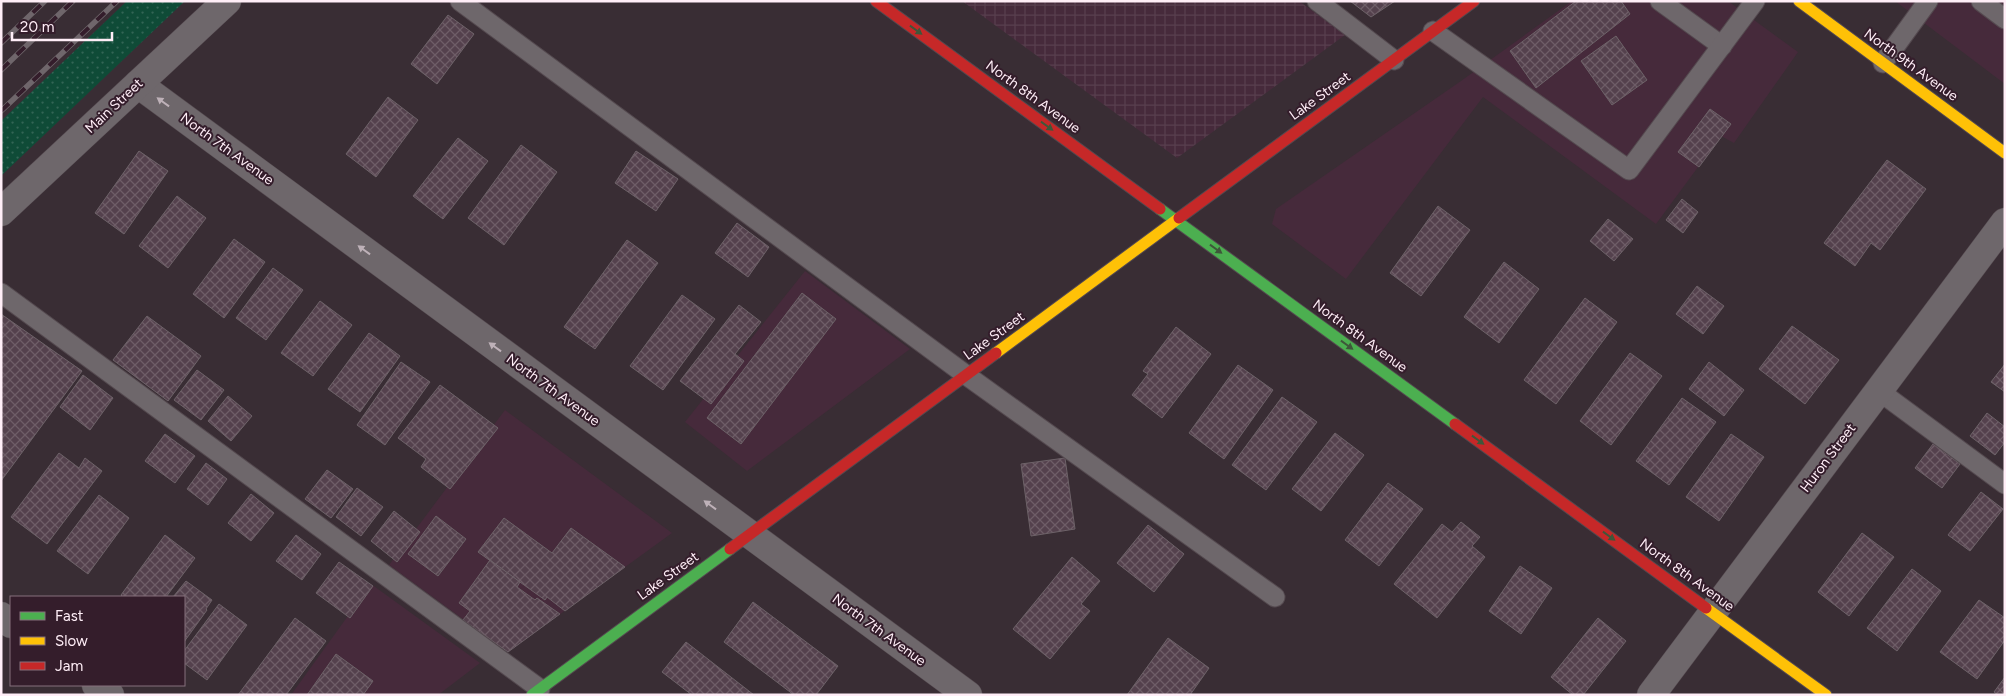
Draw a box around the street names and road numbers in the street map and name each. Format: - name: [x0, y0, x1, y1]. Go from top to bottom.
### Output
- street label: North 9th Avenue: [1861, 25, 1962, 105]
- street label: North 8th Avenue: [982, 57, 1084, 137]
- street label: Lake Street: [1286, 68, 1354, 124]
- street label: Main Street: [82, 75, 146, 137]
- street label: North 7th Avenue: [177, 109, 277, 189]
- street label: North 8th Avenue: [1309, 296, 1411, 376]
- street label: Lake Street: [960, 308, 1028, 364]
- street label: North 7th Avenue: [503, 350, 603, 430]
- street label: Huron Street: [1797, 420, 1859, 496]
- street label: North 8th Avenue: [1636, 535, 1738, 615]
- street label: Lake Street: [634, 548, 702, 604]
- street label: North 7th Avenue: [829, 590, 929, 670]

